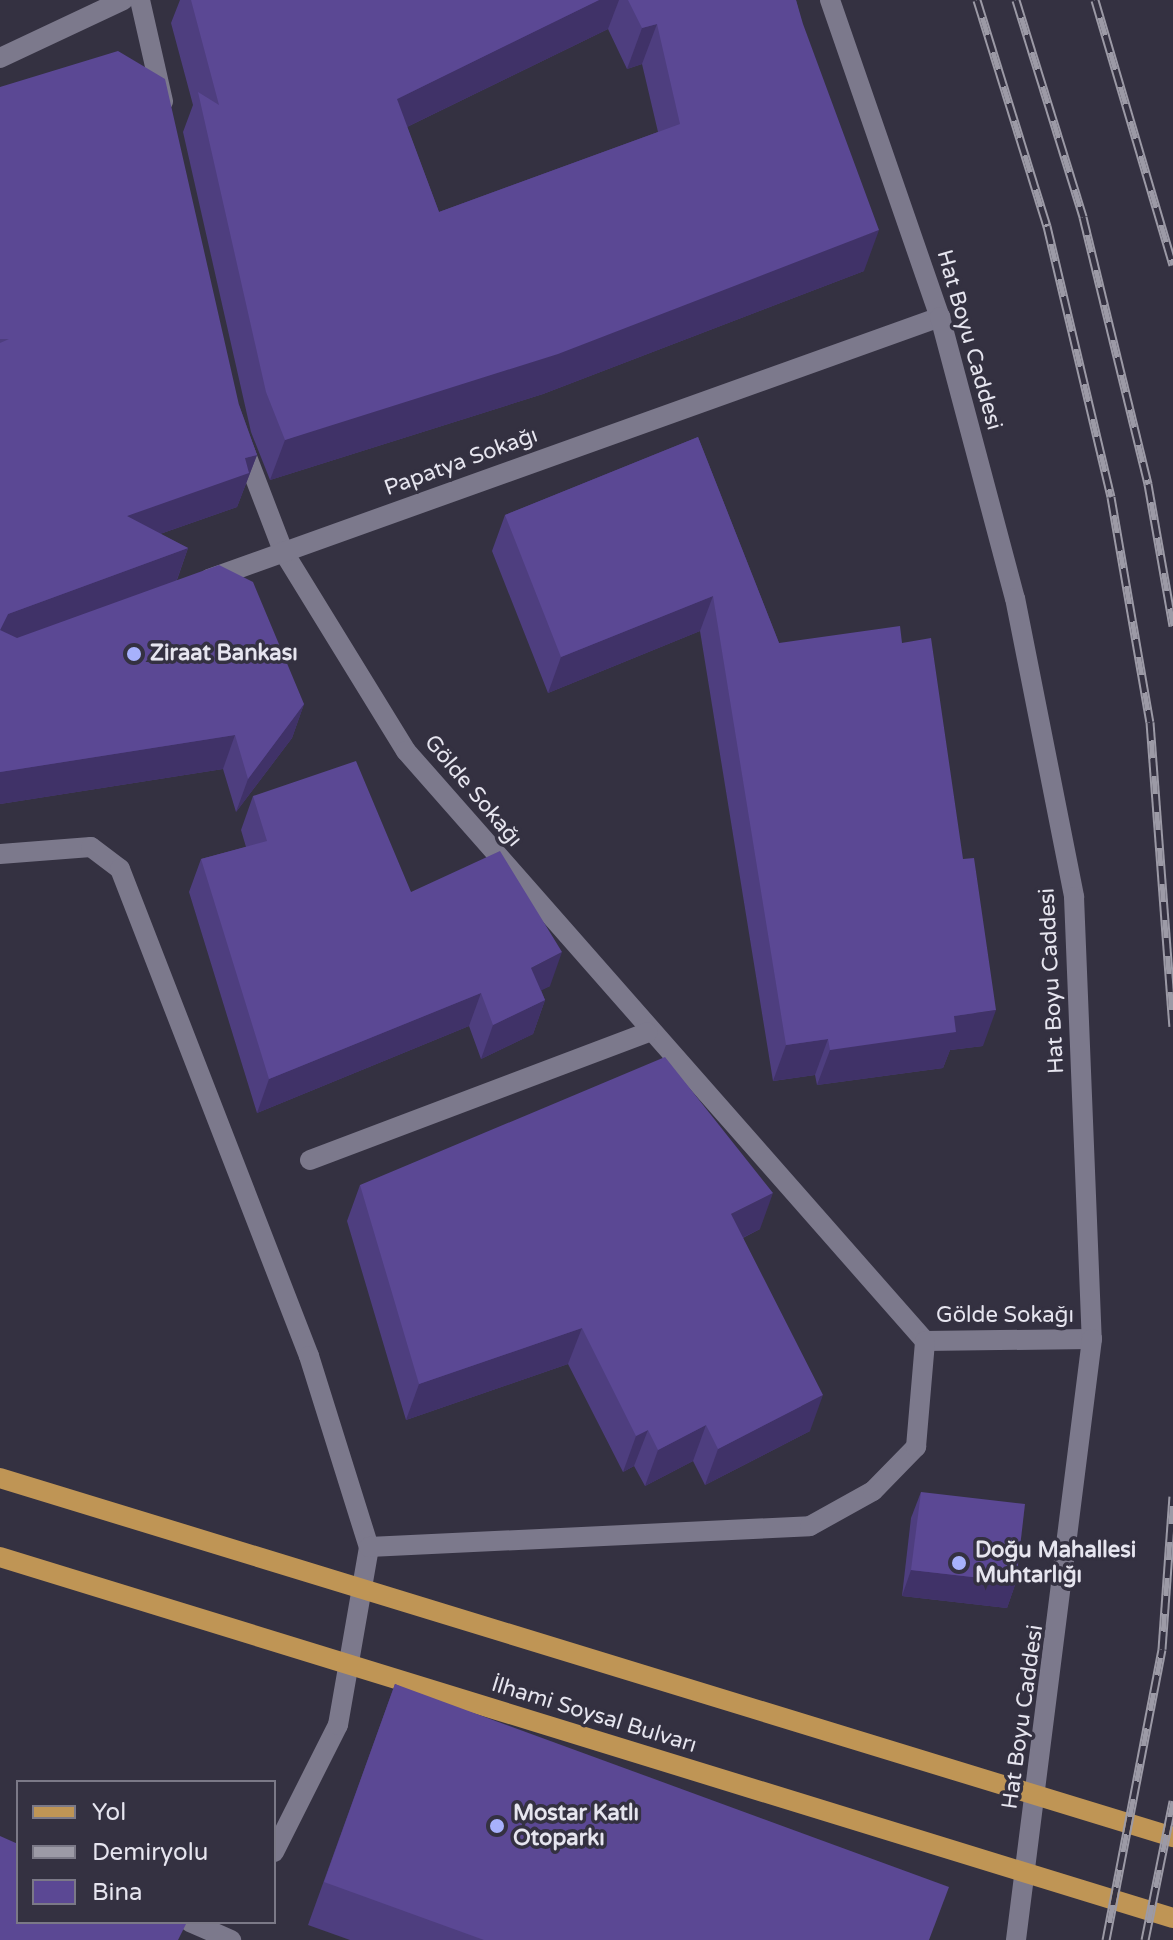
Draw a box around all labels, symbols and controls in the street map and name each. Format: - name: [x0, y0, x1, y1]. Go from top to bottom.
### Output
- street label: Hat Boyu Caddesi: [931, 247, 1007, 433]
- street label: Papatya Sokağı: [381, 422, 541, 502]
- place label: Ziraat Bankası: [150, 641, 298, 667]
- marker: Ziraat Bankası: [125, 645, 143, 663]
- street label: Gölde Sokağı: [419, 730, 527, 852]
- street label: Hat Boyu Caddesi: [1034, 887, 1070, 1075]
- street label: Gölde Sokağı: [936, 1303, 1074, 1329]
- place label: Doğu Mahallesi Muhtarlığı: [975, 1537, 1136, 1588]
- marker: Doğu Mahallesi Muhtarlığı: [950, 1554, 968, 1572]
- street label: Hat Boyu Caddesi: [997, 1623, 1049, 1811]
- street label: İlhami Soysal Bulvarı: [488, 1671, 700, 1759]
- legend: [16, 1780, 276, 1924]
- text: Yol: [92, 1798, 126, 1827]
- place label: Mostar Katlı Otoparkı: [513, 1800, 639, 1852]
- marker: Mostar Katlı Otoparkı: [488, 1817, 506, 1835]
- text: Demiryolu: [92, 1838, 208, 1867]
- text: Bina: [92, 1878, 143, 1907]

